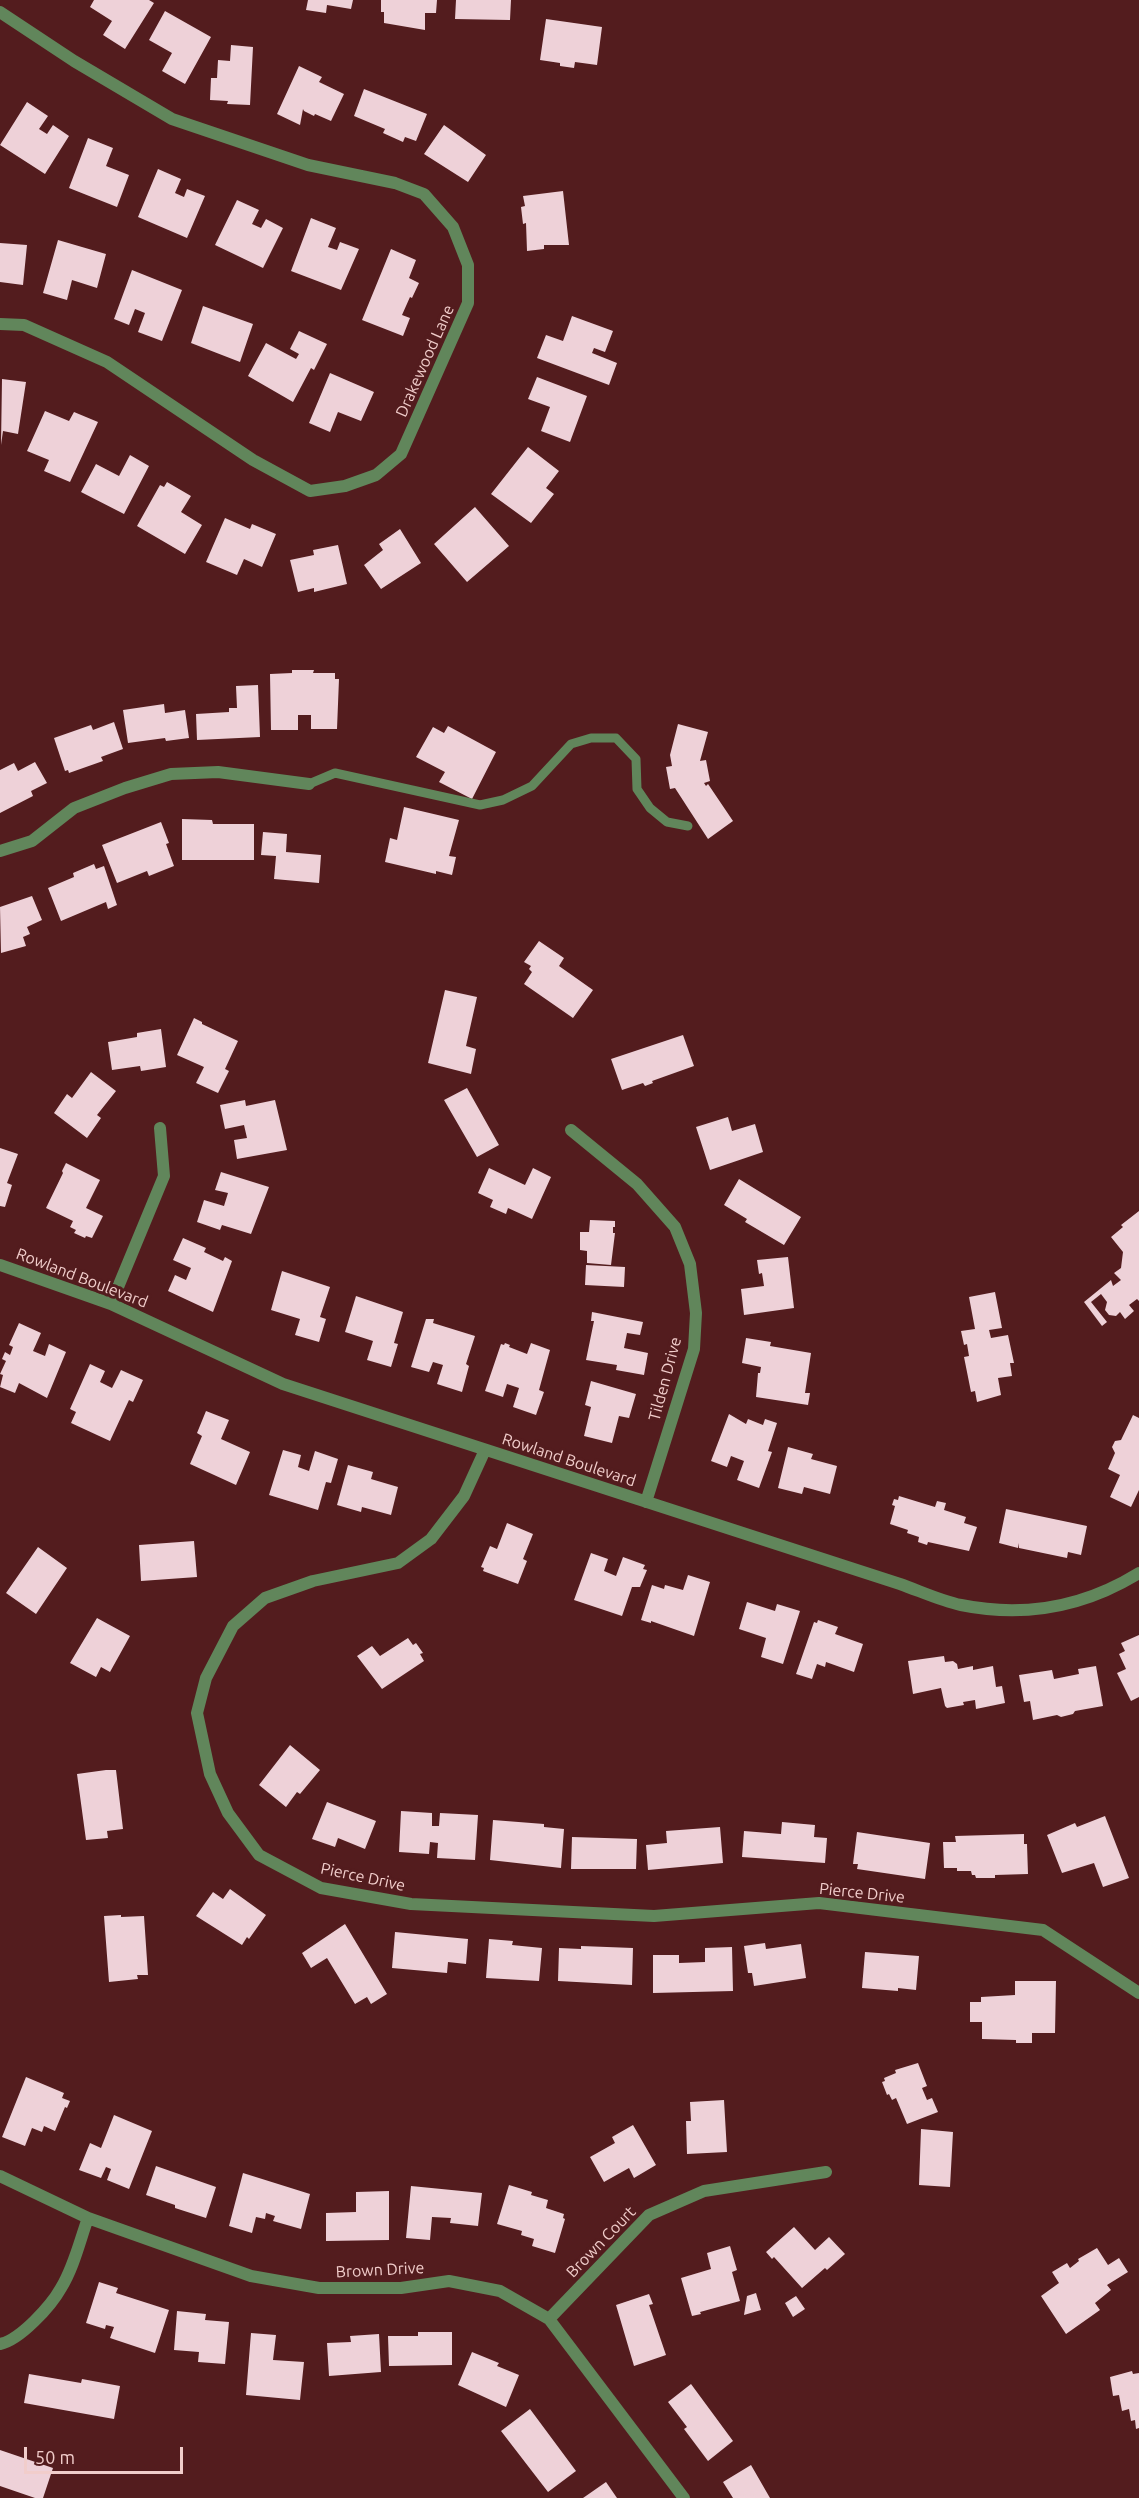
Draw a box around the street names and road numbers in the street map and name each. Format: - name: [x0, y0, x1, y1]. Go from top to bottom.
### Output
- street label: Drakewood Lane: [392, 302, 458, 420]
- street label: Rowland Boulevard: [13, 1244, 151, 1312]
- street label: Tilden Drive: [645, 1335, 685, 1423]
- street label: Rowland Boulevard: [500, 1429, 638, 1491]
- street label: Pierce Drive: [319, 1859, 407, 1895]
- street label: Pierce Drive: [818, 1879, 906, 1907]
- street label: Brown Court: [562, 2202, 640, 2282]
- street label: Brown Drive: [335, 2258, 425, 2282]

